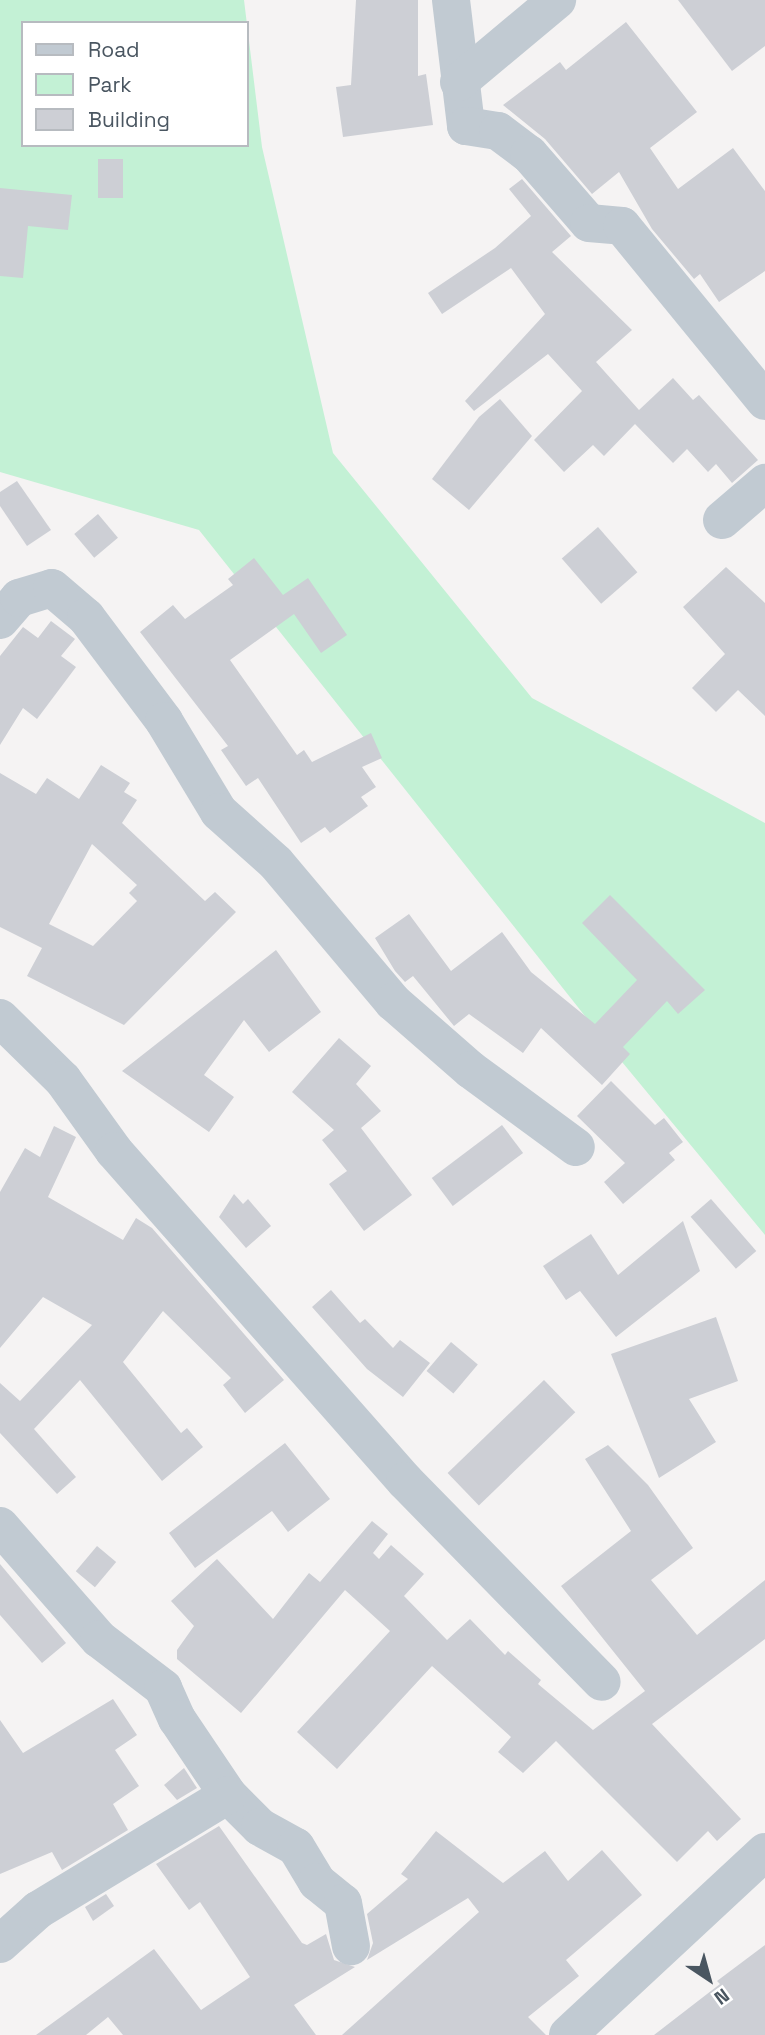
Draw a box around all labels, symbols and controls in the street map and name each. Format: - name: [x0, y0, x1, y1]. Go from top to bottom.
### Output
- legend: [21, 21, 248, 147]
- text: Road: [88, 36, 140, 63]
- text: Park: [88, 71, 132, 98]
- text: Building: [88, 106, 170, 133]
- north arrow: [674, 1944, 744, 2014]
- text: N: [709, 1983, 734, 2010]

